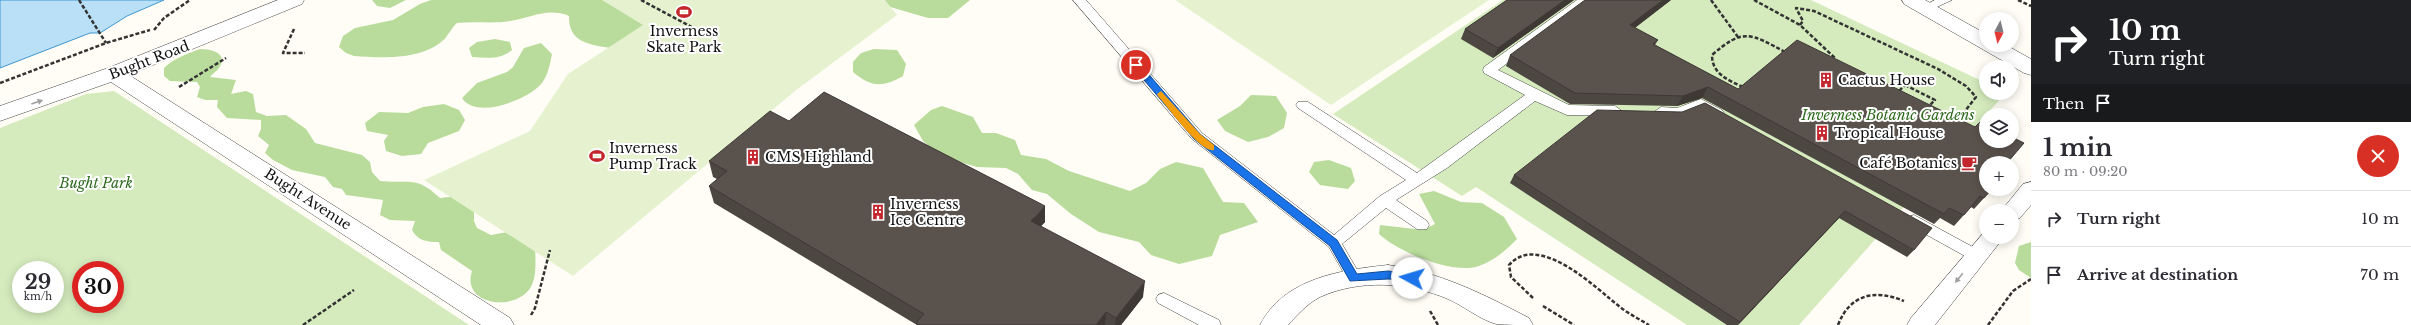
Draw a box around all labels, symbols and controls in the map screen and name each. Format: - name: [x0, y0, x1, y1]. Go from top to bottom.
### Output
- sports icon: Inverness Skate Park: [675, 3, 693, 21]
- north arrow: [1979, 12, 2019, 52]
- map controls: [1979, 12, 2019, 244]
- text: 10 m: [2109, 13, 2181, 48]
- icon: right: [2043, 16, 2095, 68]
- place label: Inverness Skate Park: [646, 22, 722, 56]
- street label: Bught Road: [106, 36, 192, 84]
- pin: [1119, 48, 1153, 82]
- text: Turn right: [2109, 48, 2205, 70]
- icon: arrive: [1125, 54, 1147, 76]
- button: sound: [1979, 60, 2019, 100]
- building icon: Cactus House: [1817, 71, 1835, 89]
- place label: Cactus House: [1838, 71, 1935, 89]
- icon: arrive: [2092, 92, 2114, 114]
- text: Then: [2043, 94, 2084, 113]
- one-way arrow: [31, 98, 43, 104]
- park label: Inverness Botanic Gardens: [1800, 106, 1975, 124]
- button: layers: [1979, 108, 2019, 148]
- building icon: Tropical House: [1813, 124, 1831, 142]
- place label: Tropical House: [1834, 124, 1944, 142]
- text: 1 min: [2043, 133, 2113, 162]
- button: close: [2357, 135, 2399, 177]
- place label: Inverness Pump Track: [609, 139, 697, 173]
- sports icon: Inverness Pump Track: [588, 147, 606, 165]
- building icon: CMS Highland: [744, 148, 762, 166]
- place label: CMS Highland: [765, 148, 872, 166]
- place label: Café Botanics: [1859, 154, 1957, 172]
- cafe icon: Café Botanics: [1960, 154, 1978, 172]
- button: +: [1979, 156, 2019, 196]
- text: 80 m · 09:20: [2043, 163, 2128, 180]
- street label: Bught Avenue: [261, 164, 355, 234]
- park label: Bught Park: [58, 174, 133, 192]
- place label: Inverness Ice Centre: [890, 195, 964, 229]
- building icon: Inverness Ice Centre: [869, 203, 887, 221]
- button: −: [1979, 204, 2019, 244]
- icon: right: [2043, 208, 2065, 230]
- text: Turn right: [2077, 209, 2160, 228]
- text: 10 m: [2361, 209, 2399, 228]
- position arrow: [1391, 257, 1433, 299]
- speed limit sign: 30: [72, 261, 124, 313]
- icon: arrive: [2043, 264, 2065, 286]
- text: Arrive at destination: [2077, 265, 2238, 284]
- text: 70 m: [2360, 265, 2399, 284]
- text: 29: [25, 270, 51, 294]
- one-way arrow: [1954, 273, 1963, 284]
- text: km/h: [24, 290, 52, 303]

